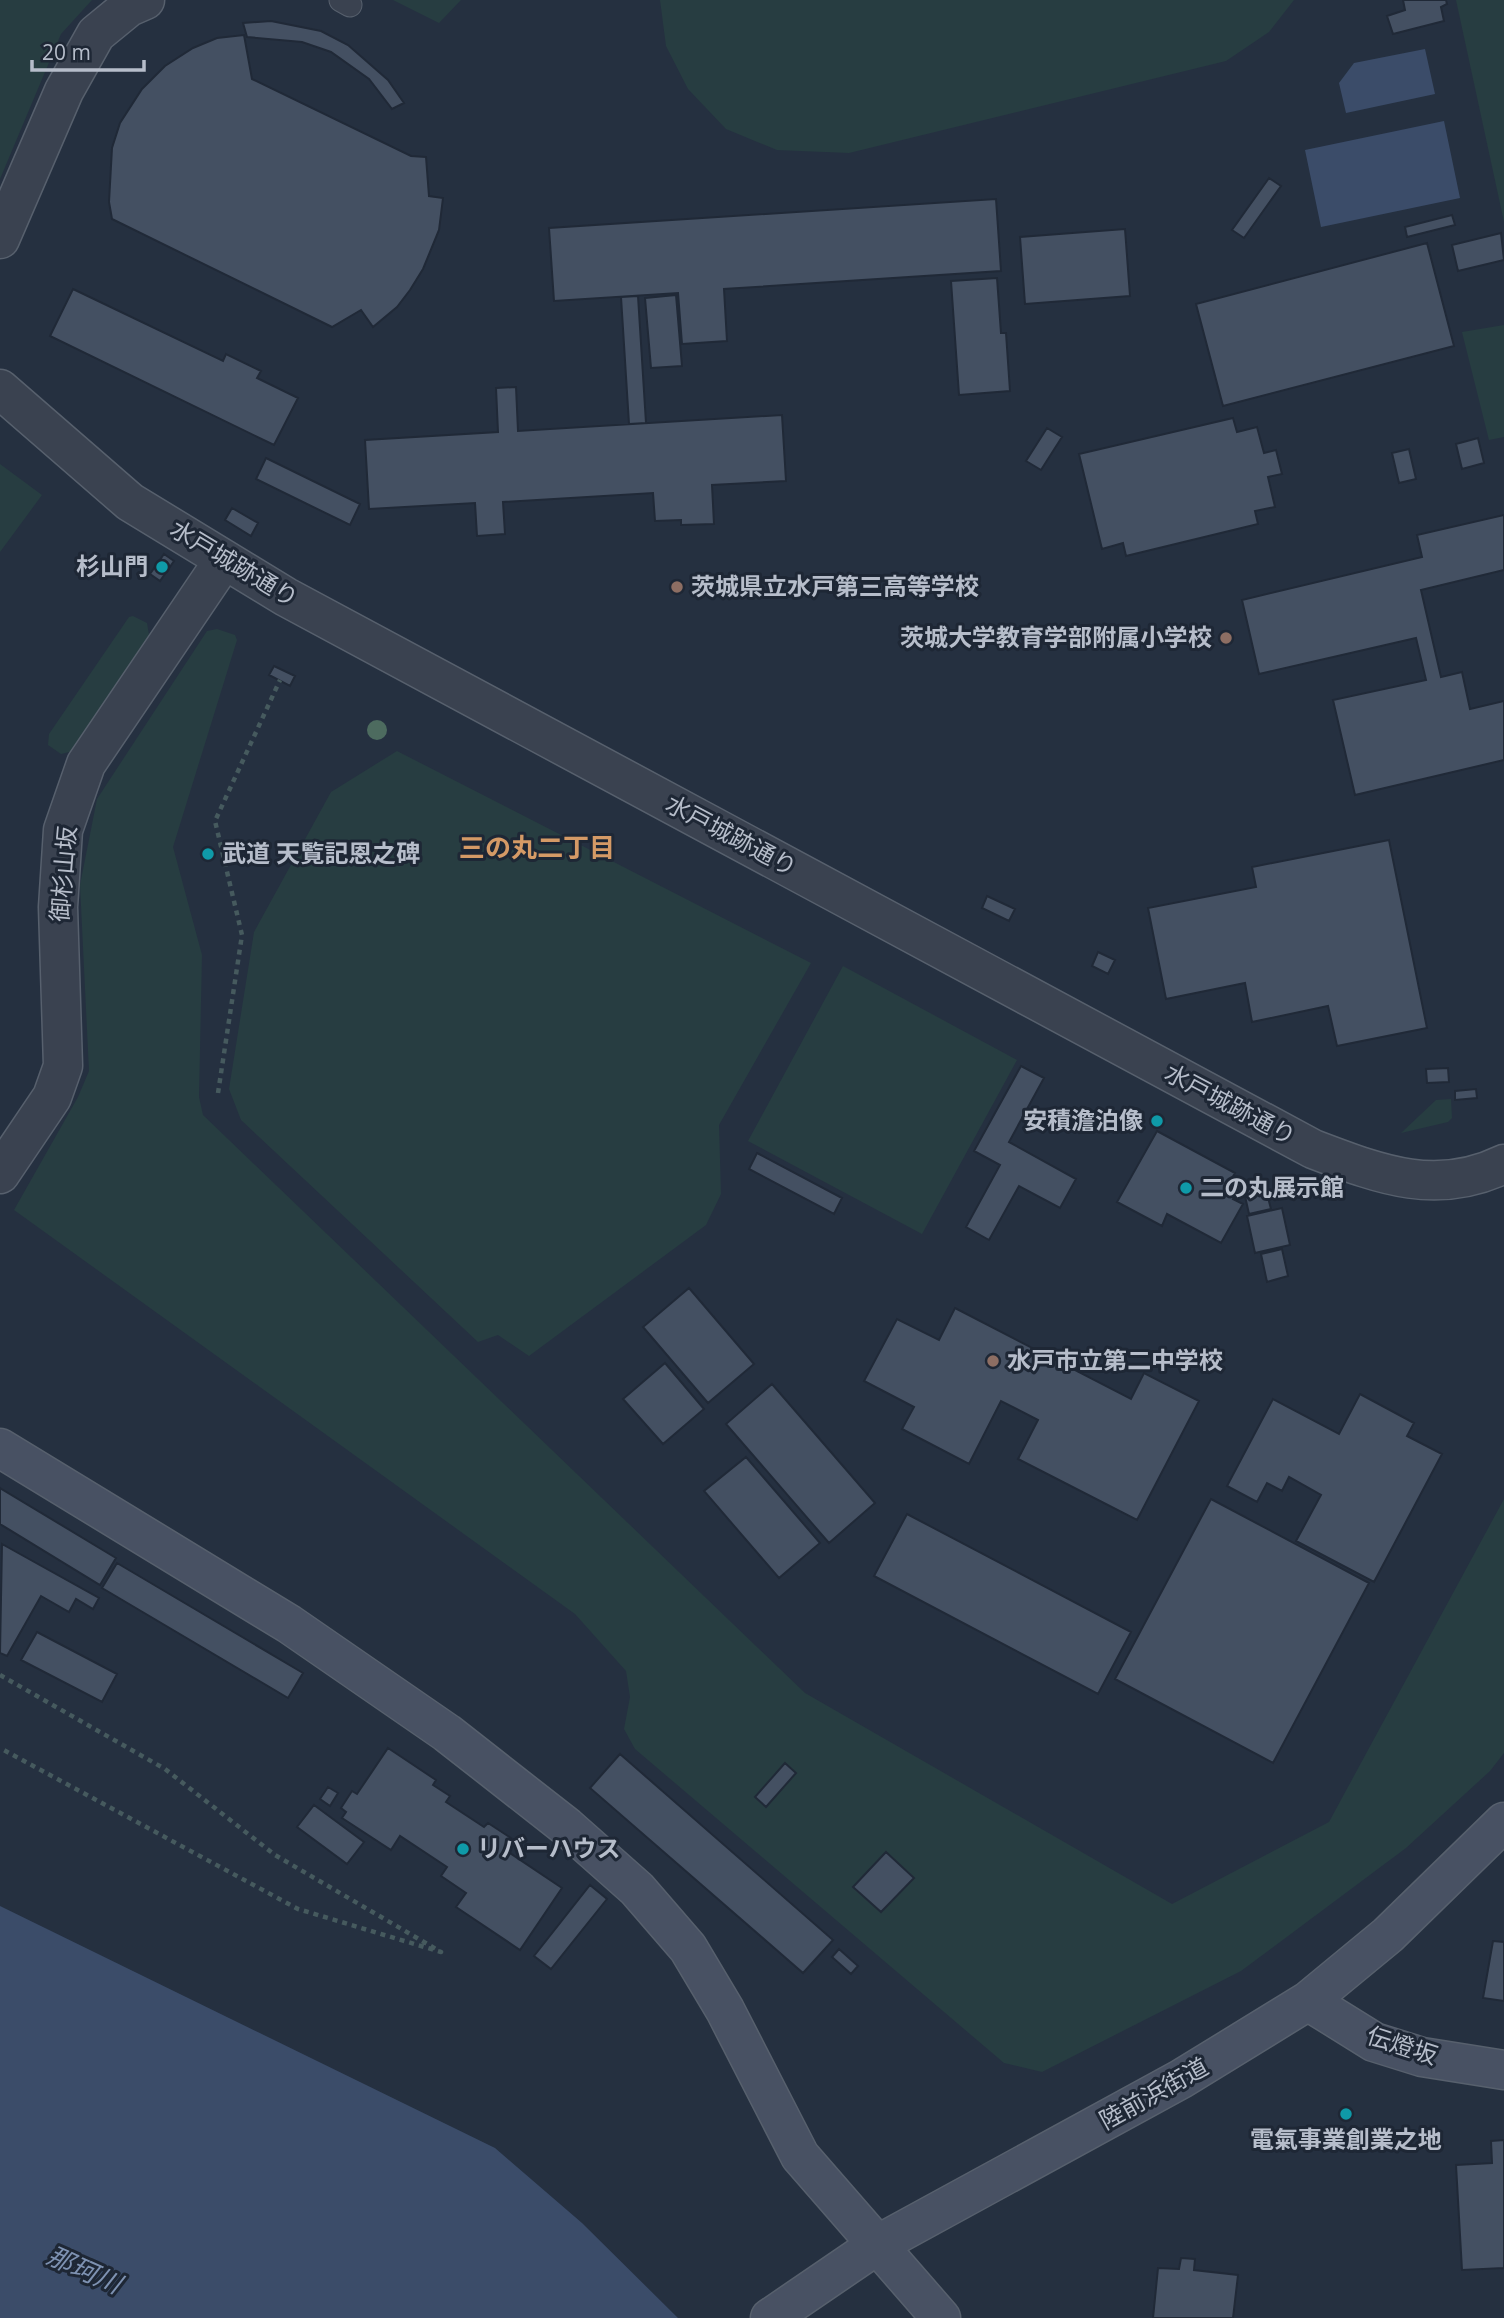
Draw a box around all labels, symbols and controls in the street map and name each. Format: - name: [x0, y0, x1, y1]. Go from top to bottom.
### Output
- scale bar: [32, 28, 144, 72]
- text: 20 m: [42, 38, 91, 66]
- street label: 水戸城跡通り: [165, 511, 305, 614]
- place label: 杉山門: [76, 549, 148, 582]
- marker: 杉山門: [154, 559, 170, 575]
- place label: 茨城県立水戸第三高等学校: [691, 569, 979, 602]
- marker: 茨城県立水戸第三高等学校: [669, 579, 685, 595]
- place label: 茨城大学教育学部附属小学校: [900, 620, 1212, 653]
- marker: 茨城大学教育学部附属小学校: [1218, 630, 1234, 646]
- street label: 水戸城跡通り: [660, 786, 803, 883]
- street label: 御杉山坂: [42, 825, 83, 923]
- district label: 三の丸二丁目: [459, 829, 615, 865]
- place label: 武道 天覧記恩之碑: [222, 836, 420, 869]
- marker: 武道 天覧記恩之碑: [200, 846, 216, 862]
- street label: 水戸城跡通り: [1159, 1055, 1302, 1152]
- place label: 安積澹泊像: [1023, 1103, 1143, 1136]
- marker: 安積澹泊像: [1149, 1113, 1165, 1129]
- place label: 二の丸展示館: [1200, 1170, 1344, 1203]
- marker: 二の丸展示館: [1178, 1180, 1194, 1196]
- place label: 水戸市立第二中学校: [1007, 1343, 1223, 1376]
- marker: 水戸市立第二中学校: [985, 1353, 1001, 1369]
- place label: リバーハウス: [477, 1831, 621, 1864]
- marker: リバーハウス: [455, 1841, 471, 1857]
- street label: 伝燈坂: [1363, 2018, 1442, 2071]
- street label: 陸前浜街道: [1093, 2049, 1214, 2136]
- marker: 電氣事業創業之地: [1338, 2106, 1354, 2122]
- place label: 電氣事業創業之地: [1250, 2122, 1442, 2155]
- water label: 那珂川: [41, 2237, 130, 2303]

